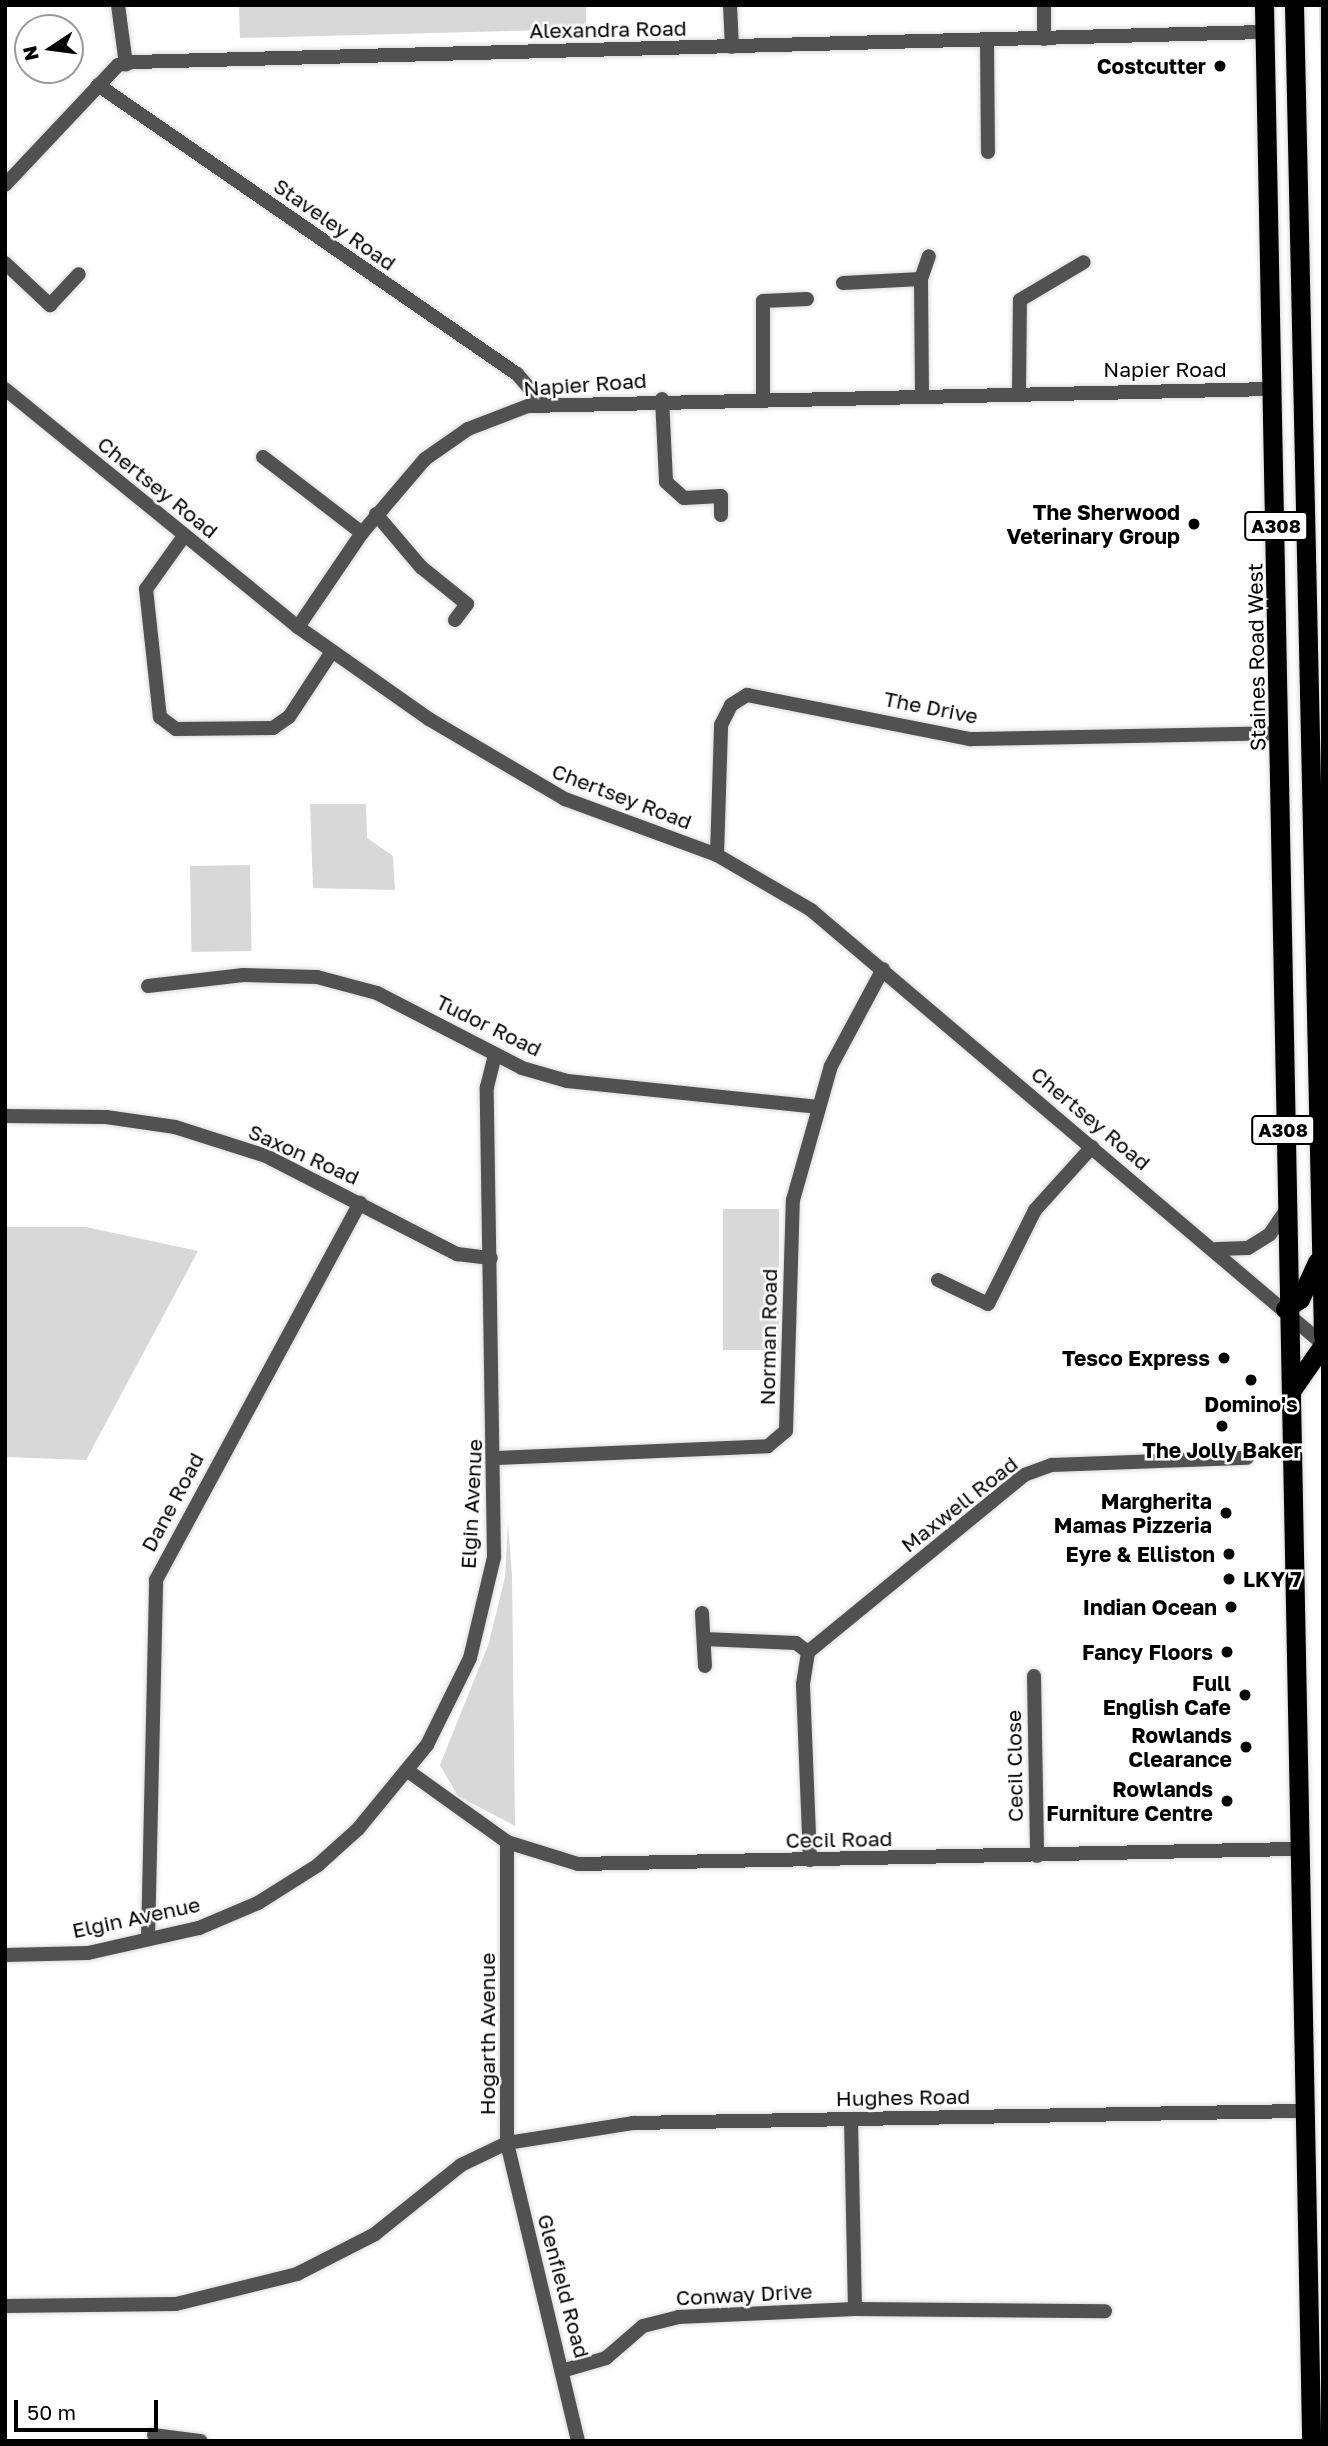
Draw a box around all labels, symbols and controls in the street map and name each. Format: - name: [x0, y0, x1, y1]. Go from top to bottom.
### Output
- north arrow: [14, 14, 84, 84]
- street label: Alexandra Road: [529, 15, 687, 43]
- text: N: [17, 44, 43, 63]
- place label: Costcutter: [1097, 53, 1206, 79]
- marker: Costcutter: [1212, 58, 1228, 74]
- street label: Staveley Road: [269, 173, 401, 275]
- street label: Napier Road: [1103, 356, 1227, 382]
- street label: Napier Road: [523, 367, 647, 401]
- street label: Chertsey Road: [93, 431, 223, 543]
- place label: The Sherwood Veterinary Group: [1007, 499, 1180, 549]
- road number: A308: [1243, 510, 1309, 541]
- marker: The Sherwood Veterinary Group: [1186, 516, 1202, 532]
- street label: Staines Road West: [1242, 563, 1270, 751]
- street label: The Drive: [882, 686, 980, 728]
- street label: Chertsey Road: [549, 758, 695, 834]
- street label: Tudor Road: [432, 989, 546, 1061]
- street label: Chertsey Road: [1026, 1061, 1156, 1175]
- road number: A308: [1250, 1114, 1316, 1146]
- street label: Saxon Road: [245, 1118, 363, 1190]
- street label: Norman Road: [754, 1268, 782, 1406]
- place label: Tesco Express: [1062, 1345, 1210, 1371]
- marker: Tesco Express: [1216, 1350, 1232, 1366]
- marker: Domino's: [1243, 1372, 1259, 1388]
- place label: Domino's: [1204, 1391, 1298, 1417]
- marker: The Jolly Baker: [1214, 1418, 1230, 1434]
- place label: The Jolly Baker: [1142, 1437, 1302, 1463]
- street label: Elgin Avenue: [455, 1438, 487, 1570]
- street label: Dane Road: [135, 1448, 209, 1556]
- street label: Maxwell Road: [896, 1451, 1022, 1557]
- place label: Margherita Mamas Pizzeria: [1054, 1488, 1212, 1538]
- marker: Margherita Mamas Pizzeria: [1218, 1505, 1234, 1521]
- place label: Eyre & Elliston: [1066, 1541, 1215, 1567]
- marker: Eyre & Elliston: [1221, 1546, 1237, 1562]
- place label: LKY 7: [1243, 1566, 1302, 1592]
- marker: LKY 7: [1221, 1571, 1237, 1587]
- place label: Indian Ocean: [1083, 1594, 1217, 1620]
- marker: Indian Ocean: [1223, 1599, 1239, 1615]
- place label: Fancy Floors: [1082, 1639, 1213, 1665]
- marker: Fancy Floors: [1219, 1644, 1235, 1660]
- place label: Full English Cafe: [1103, 1670, 1231, 1720]
- marker: Full English Cafe: [1237, 1687, 1253, 1703]
- street label: Cecil Close: [1000, 1710, 1028, 1822]
- place label: Rowlands Clearance: [1128, 1722, 1232, 1772]
- marker: Rowlands Clearance: [1238, 1739, 1254, 1755]
- place label: Rowlands Furniture Centre: [1046, 1776, 1213, 1826]
- marker: Rowlands Furniture Centre: [1219, 1793, 1235, 1809]
- street label: Cecil Road: [785, 1825, 893, 1853]
- street label: Elgin Avenue: [70, 1891, 202, 1943]
- street label: Hogarth Avenue: [474, 1953, 500, 2115]
- street label: Hughes Road: [836, 2083, 970, 2111]
- street label: Glenfield Road: [533, 2211, 595, 2361]
- street label: Conway Drive: [675, 2278, 813, 2310]
- scale bar: [18, 2386, 161, 2430]
- text: 50 m: [27, 2399, 76, 2425]

